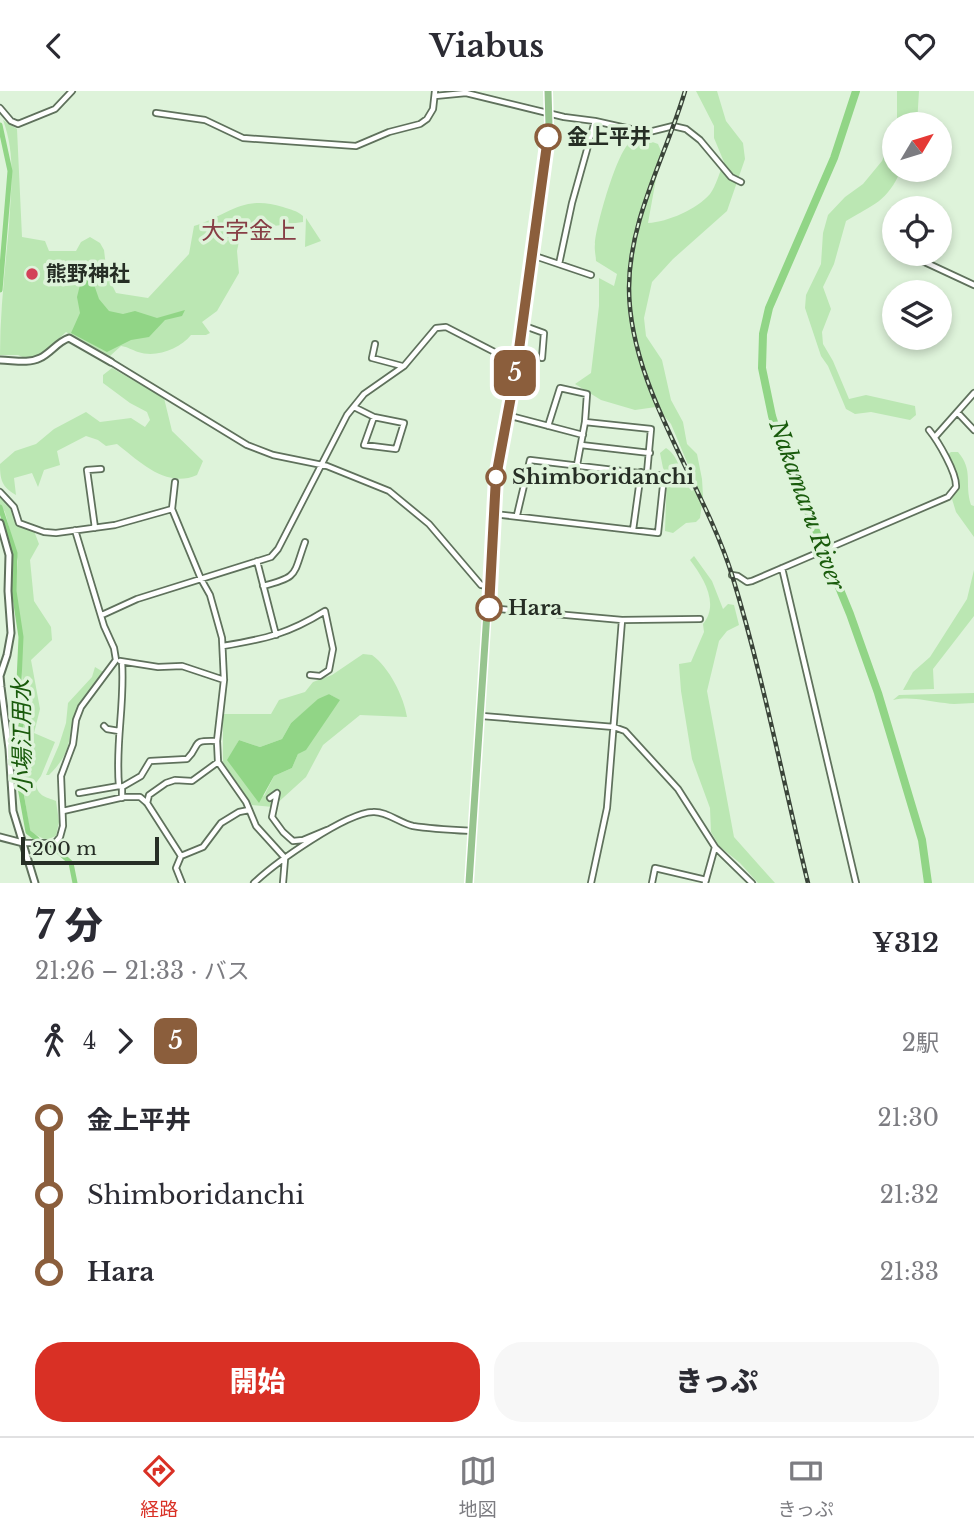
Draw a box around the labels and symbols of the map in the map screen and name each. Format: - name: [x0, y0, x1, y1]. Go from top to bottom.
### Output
- north arrow: [882, 112, 952, 182]
- marker: 金上平井: [535, 124, 561, 150]
- place label: 金上平井: [567, 124, 651, 150]
- district label: 大字金上: [201, 216, 297, 245]
- place label: 熊野神社: [46, 261, 130, 287]
- marker: 熊野神社: [24, 266, 40, 282]
- line badge: 5: [492, 350, 538, 396]
- water label: Nakamaru River: [763, 415, 851, 595]
- place label: Shimboridanchi: [512, 464, 695, 490]
- marker: Shimboridanchi: [486, 467, 506, 487]
- marker: Hara: [476, 595, 502, 621]
- place label: Hara: [508, 595, 562, 621]
- water label: 小場江用水: [7, 676, 37, 795]
- scale bar: [21, 834, 159, 866]

